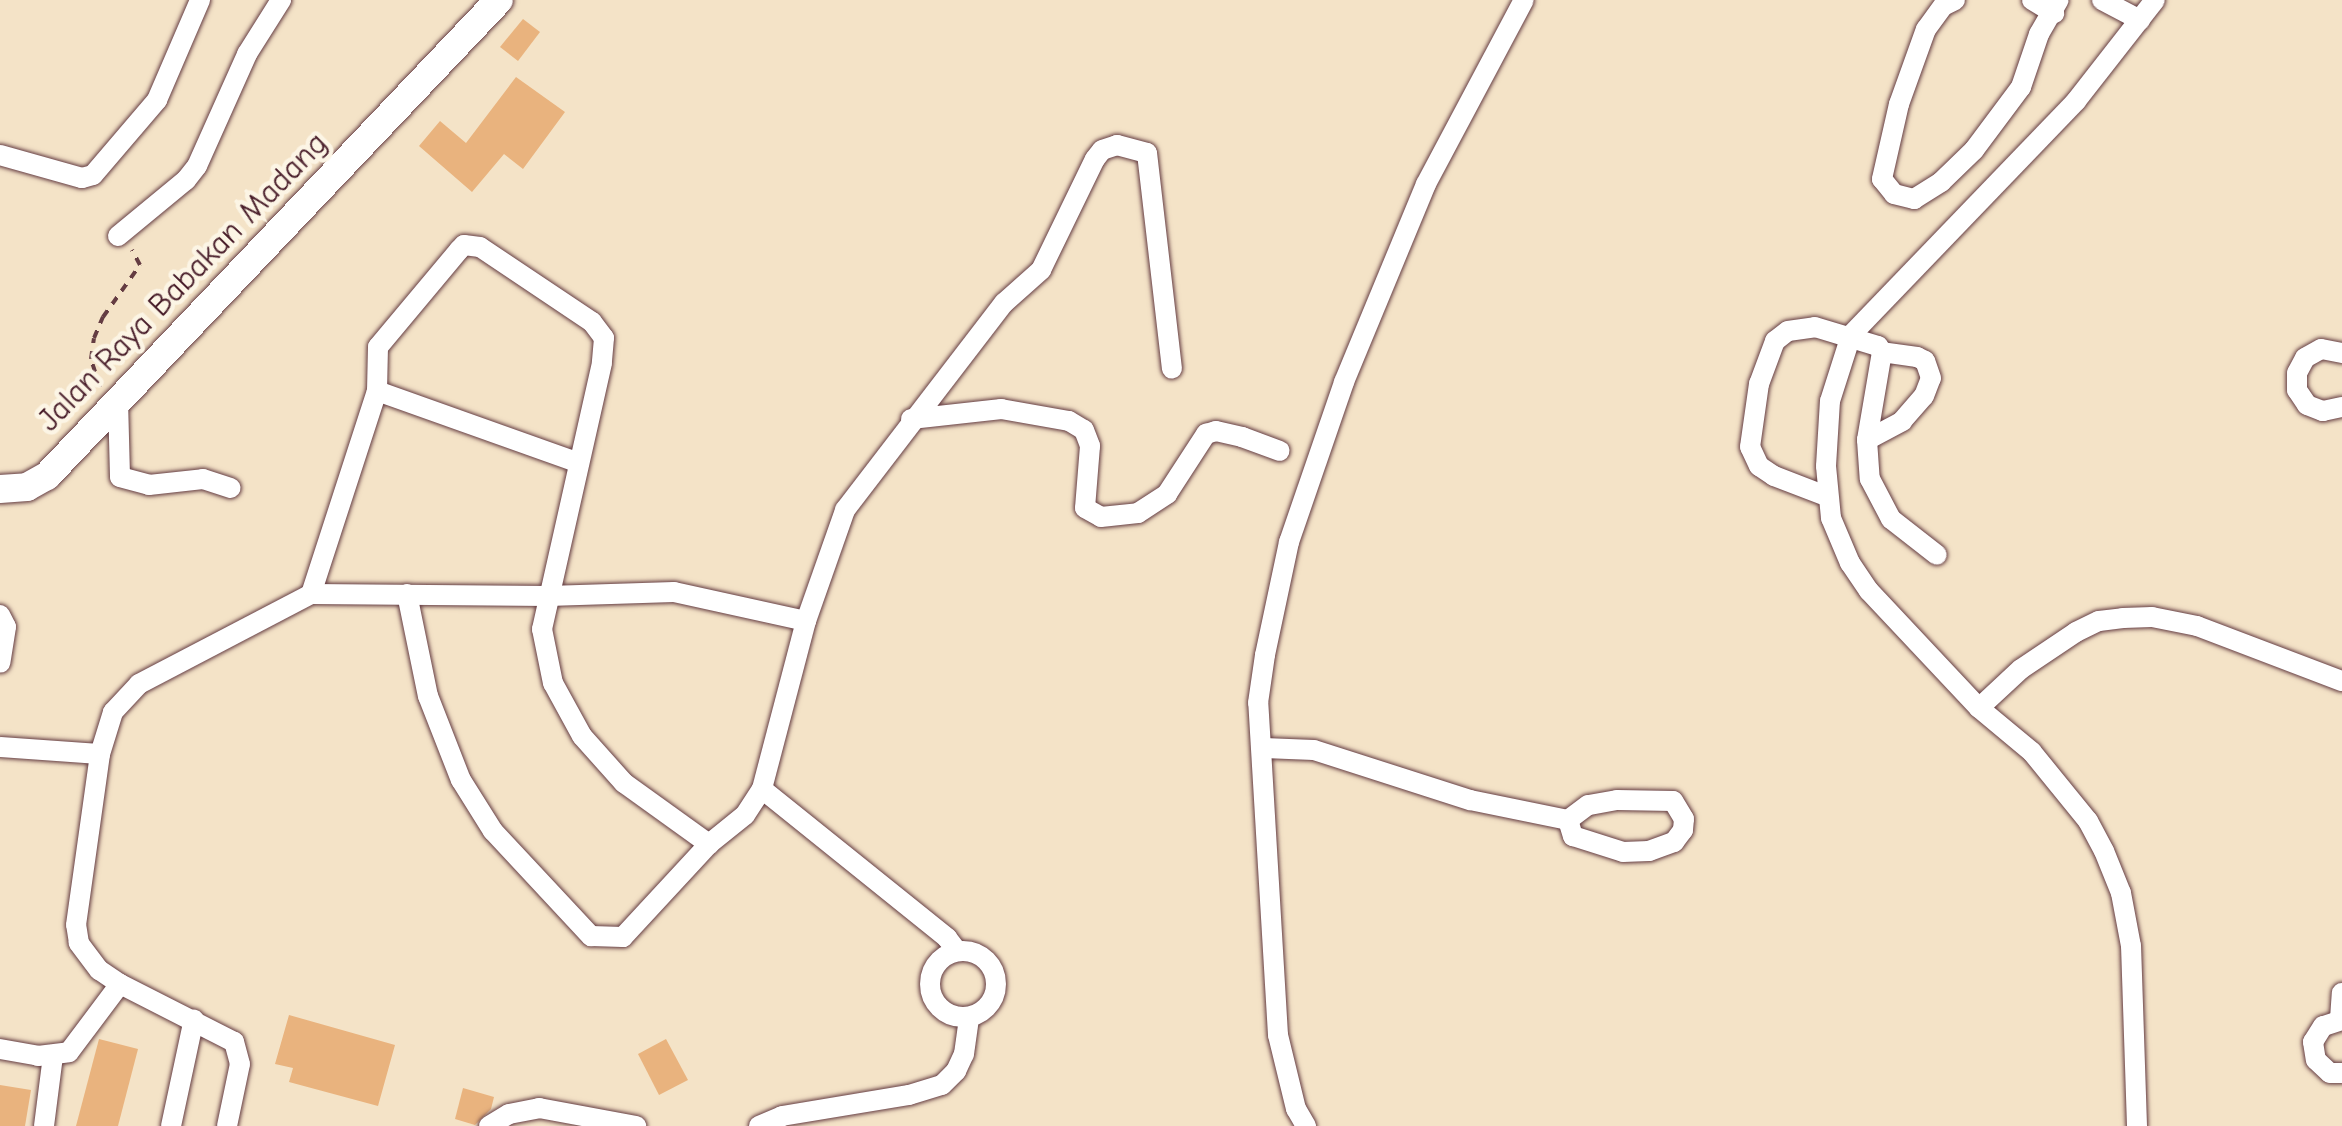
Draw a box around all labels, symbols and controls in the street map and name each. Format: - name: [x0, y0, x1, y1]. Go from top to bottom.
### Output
- street label: Jalan Raya Babakan Madang: [30, 125, 336, 439]

